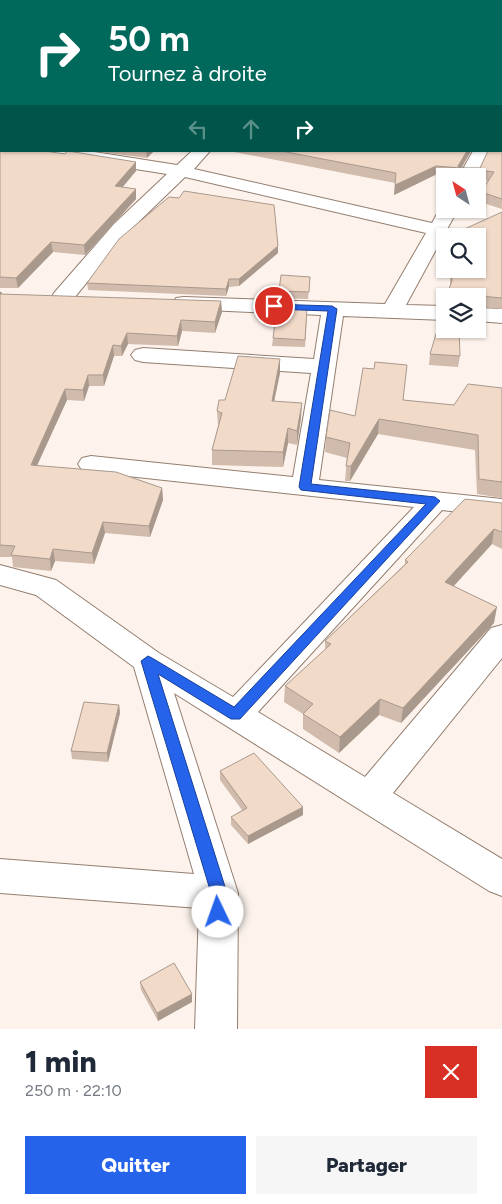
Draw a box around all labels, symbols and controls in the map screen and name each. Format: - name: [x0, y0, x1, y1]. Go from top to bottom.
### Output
- text: 50 m: [108, 18, 190, 60]
- icon: right: [25, 20, 90, 85]
- text: Tournez à droite: [108, 60, 267, 87]
- icon: left: [184, 115, 212, 143]
- icon: ahead: [237, 115, 265, 143]
- icon: right: [290, 115, 318, 143]
- north arrow: [436, 168, 486, 218]
- map controls: [436, 168, 486, 338]
- button: search: [436, 228, 486, 278]
- pin: [253, 285, 295, 327]
- button: layers: [436, 288, 486, 338]
- icon: arrive: [260, 292, 288, 320]
- position arrow: [191, 885, 243, 937]
- text: 1 min: [25, 1043, 97, 1080]
- button: close: [425, 1046, 477, 1098]
- text: 250 m · 22:10: [25, 1081, 122, 1100]
- button: Quitter: [25, 1136, 246, 1194]
- button: Partager: [256, 1136, 477, 1194]

